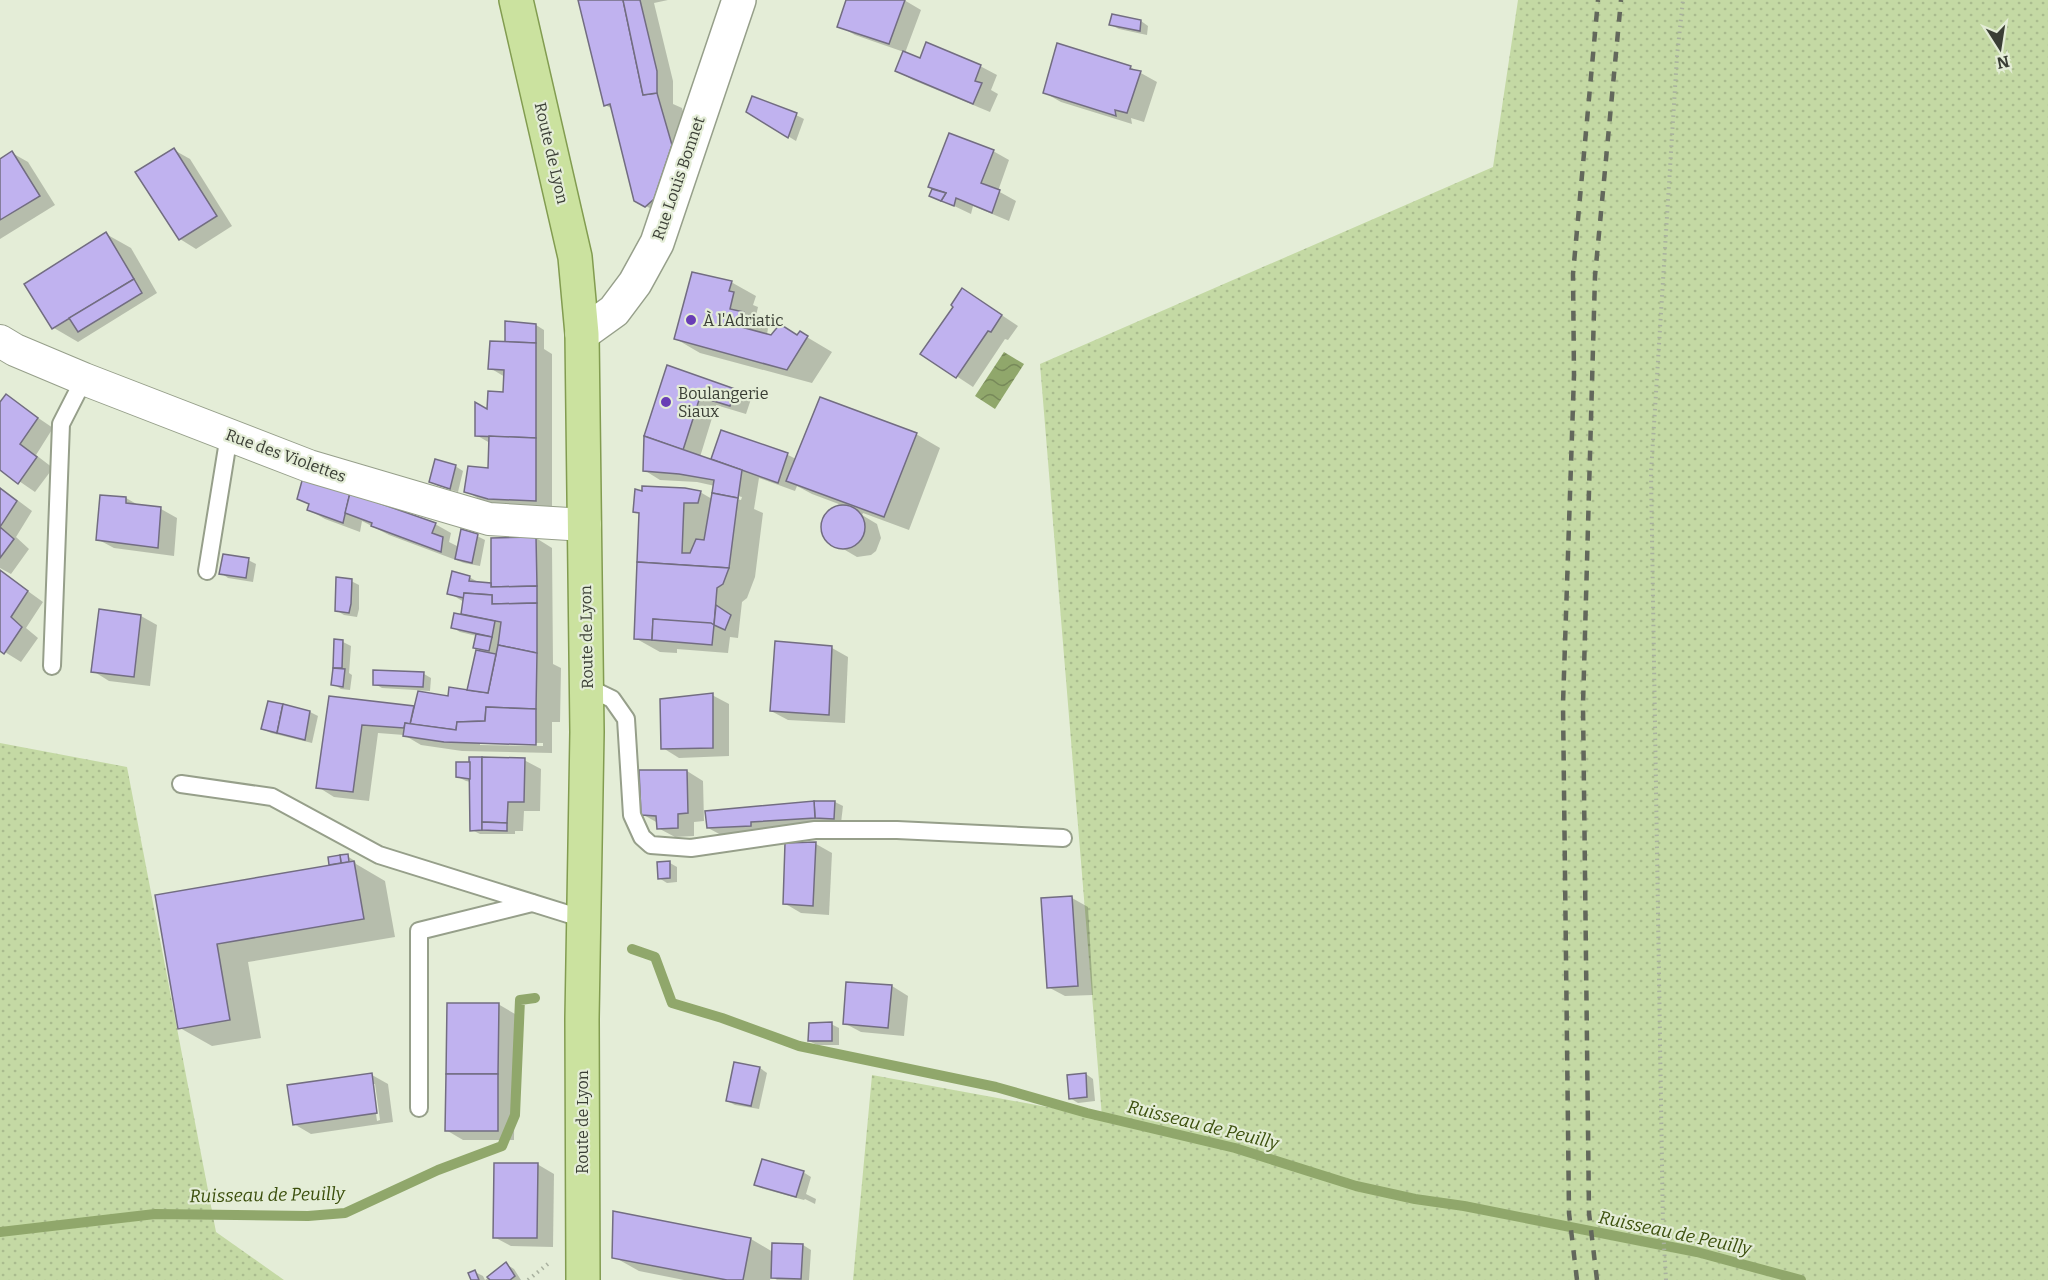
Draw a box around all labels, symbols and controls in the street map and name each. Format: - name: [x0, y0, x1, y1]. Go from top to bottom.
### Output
- north arrow: [1970, 18, 2030, 78]
- text: N: [1995, 52, 2011, 73]
- street label: Route de Lyon: [531, 100, 572, 206]
- street label: Rue Louis Bonnet: [648, 114, 709, 243]
- place label: À l'Adriatic: [703, 310, 783, 330]
- marker: À l'Adriatic: [684, 313, 698, 327]
- place label: Boulangerie Siaux: [678, 384, 768, 421]
- marker: Boulangerie Siaux: [659, 395, 673, 409]
- street label: Rue des Violettes: [223, 425, 349, 486]
- street label: Route de Lyon: [576, 585, 597, 689]
- street label: Route de Lyon: [573, 1070, 592, 1174]
- water label: Ruisseau de Peuilly: [1125, 1096, 1282, 1155]
- water label: Ruisseau de Peuilly: [189, 1183, 346, 1207]
- water label: Ruisseau de Peuilly: [1597, 1206, 1754, 1260]

